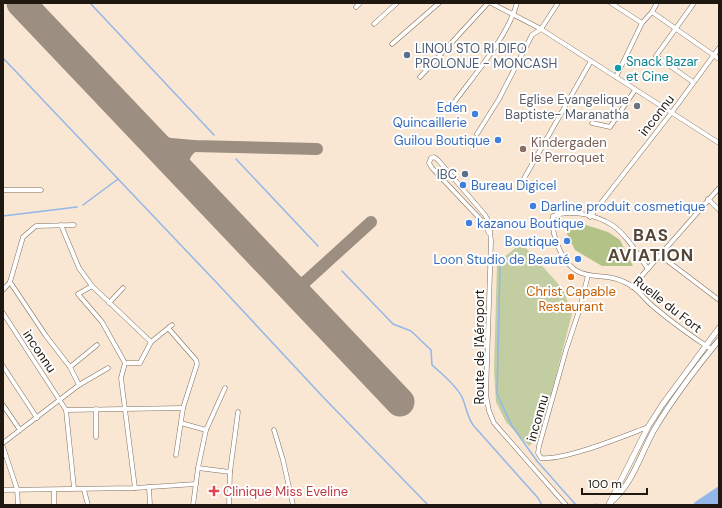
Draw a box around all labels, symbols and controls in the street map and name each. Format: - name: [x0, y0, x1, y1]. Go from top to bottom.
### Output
- place label: LINOU STO RI DIFO PROLONJE - MONCASH: [415, 40, 557, 72]
- marker: LINOU STO RI DIFO PROLONJE - MONCASH: [402, 50, 412, 60]
- place label: Snack Bazar et Cine: [626, 53, 698, 85]
- marker: Snack Bazar et Cine: [613, 63, 623, 73]
- place label: Eglise Evangelique Baptiste- Maranatha: [505, 91, 629, 123]
- street label: inconnu: [635, 91, 678, 139]
- place label: Eden Quincaillerie: [393, 99, 467, 131]
- marker: Eglise Evangelique Baptiste- Maranatha: [632, 101, 642, 111]
- marker: Eden Quincaillerie: [470, 109, 480, 119]
- place label: Guilou Boutique: [394, 132, 490, 149]
- place label: Kindergaden le Perroquet: [531, 134, 607, 166]
- marker: Guilou Boutique: [493, 135, 503, 145]
- marker: Kindergaden le Perroquet: [518, 144, 528, 154]
- place label: IBC: [437, 166, 457, 183]
- marker: IBC: [460, 169, 470, 179]
- place label: Bureau Digicel: [471, 177, 556, 194]
- marker: Bureau Digicel: [458, 180, 468, 190]
- place label: Darline produit cosmetique: [541, 198, 705, 215]
- marker: Darline produit cosmetique: [528, 201, 538, 211]
- place label: kazanou Boutique: [477, 215, 584, 232]
- marker: kazanou Boutique: [464, 218, 474, 228]
- district label: BAS AVIATION: [608, 224, 694, 266]
- place label: Boutique: [505, 233, 559, 250]
- marker: Boutique: [562, 236, 572, 246]
- place label: Loon Studio de Beauté: [434, 251, 570, 268]
- marker: Loon Studio de Beauté: [573, 254, 583, 264]
- marker: Christ Capable Restaurant: [566, 272, 576, 282]
- street label: Ruelle du Fort: [630, 272, 705, 337]
- place label: Christ Capable Restaurant: [526, 283, 616, 315]
- street label: Route de l'Aéroport: [471, 289, 488, 405]
- street label: inconnu: [19, 327, 60, 376]
- street label: inconnu: [523, 393, 552, 444]
- scale bar: [582, 470, 647, 496]
- text: 100 m: [588, 476, 622, 492]
- place label: Clinique Miss Eveline: [223, 483, 348, 500]
- marker: Clinique Miss Eveline: [208, 485, 220, 497]

